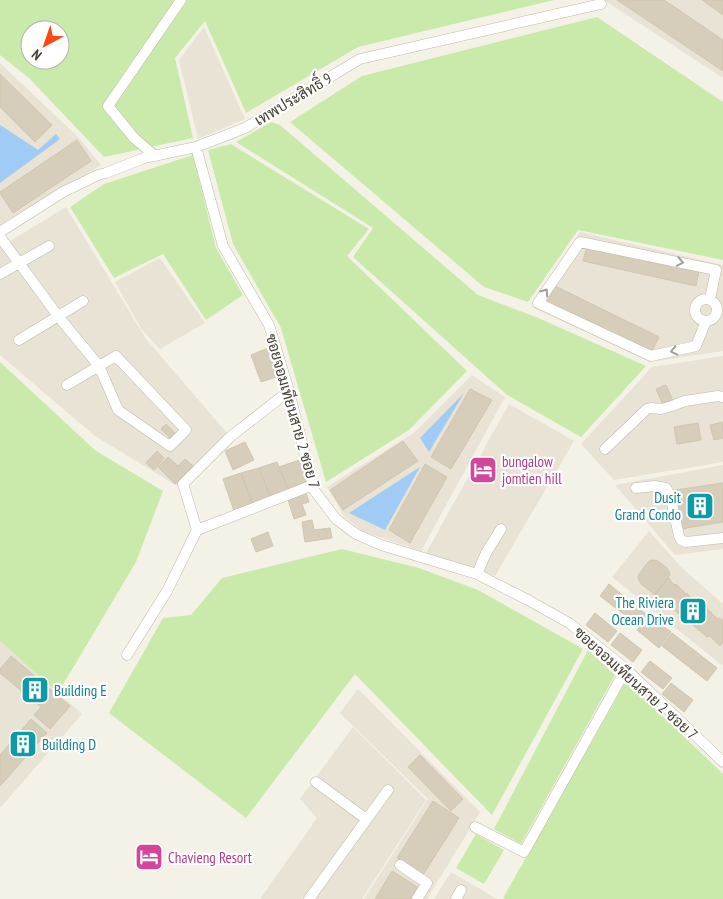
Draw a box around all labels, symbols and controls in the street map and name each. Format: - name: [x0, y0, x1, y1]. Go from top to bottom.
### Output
- north arrow: [20, 20, 70, 70]
- text: N: [28, 46, 45, 64]
- street label: เทพประสิทธิ์ 9: [248, 64, 335, 130]
- one-way arrow: [675, 257, 684, 267]
- one-way arrow: [539, 288, 548, 298]
- street label: ซอยจอมเทียนสาย 2 ซอย 7: [262, 332, 324, 490]
- one-way arrow: [669, 345, 678, 356]
- place label: bungalow jomtien hill: [502, 452, 562, 488]
- hotel icon: bungalow jomtien hill: [468, 455, 498, 485]
- place label: Dusit Grand Condo: [615, 488, 681, 524]
- building icon: Dusit Grand Condo: [685, 491, 715, 521]
- place label: The Riviera Ocean Drive: [611, 593, 674, 629]
- building icon: The Riviera Ocean Drive: [678, 596, 708, 626]
- street label: ซอยจอมเทียนสาย 2 ซอย 7: [570, 622, 702, 744]
- building icon: Building E: [20, 675, 50, 705]
- place label: Building E: [54, 681, 107, 700]
- building icon: Building D: [8, 729, 38, 759]
- place label: Building D: [42, 735, 96, 754]
- hotel icon: Chavieng Resort: [134, 842, 164, 872]
- place label: Chavieng Resort: [168, 848, 252, 867]

